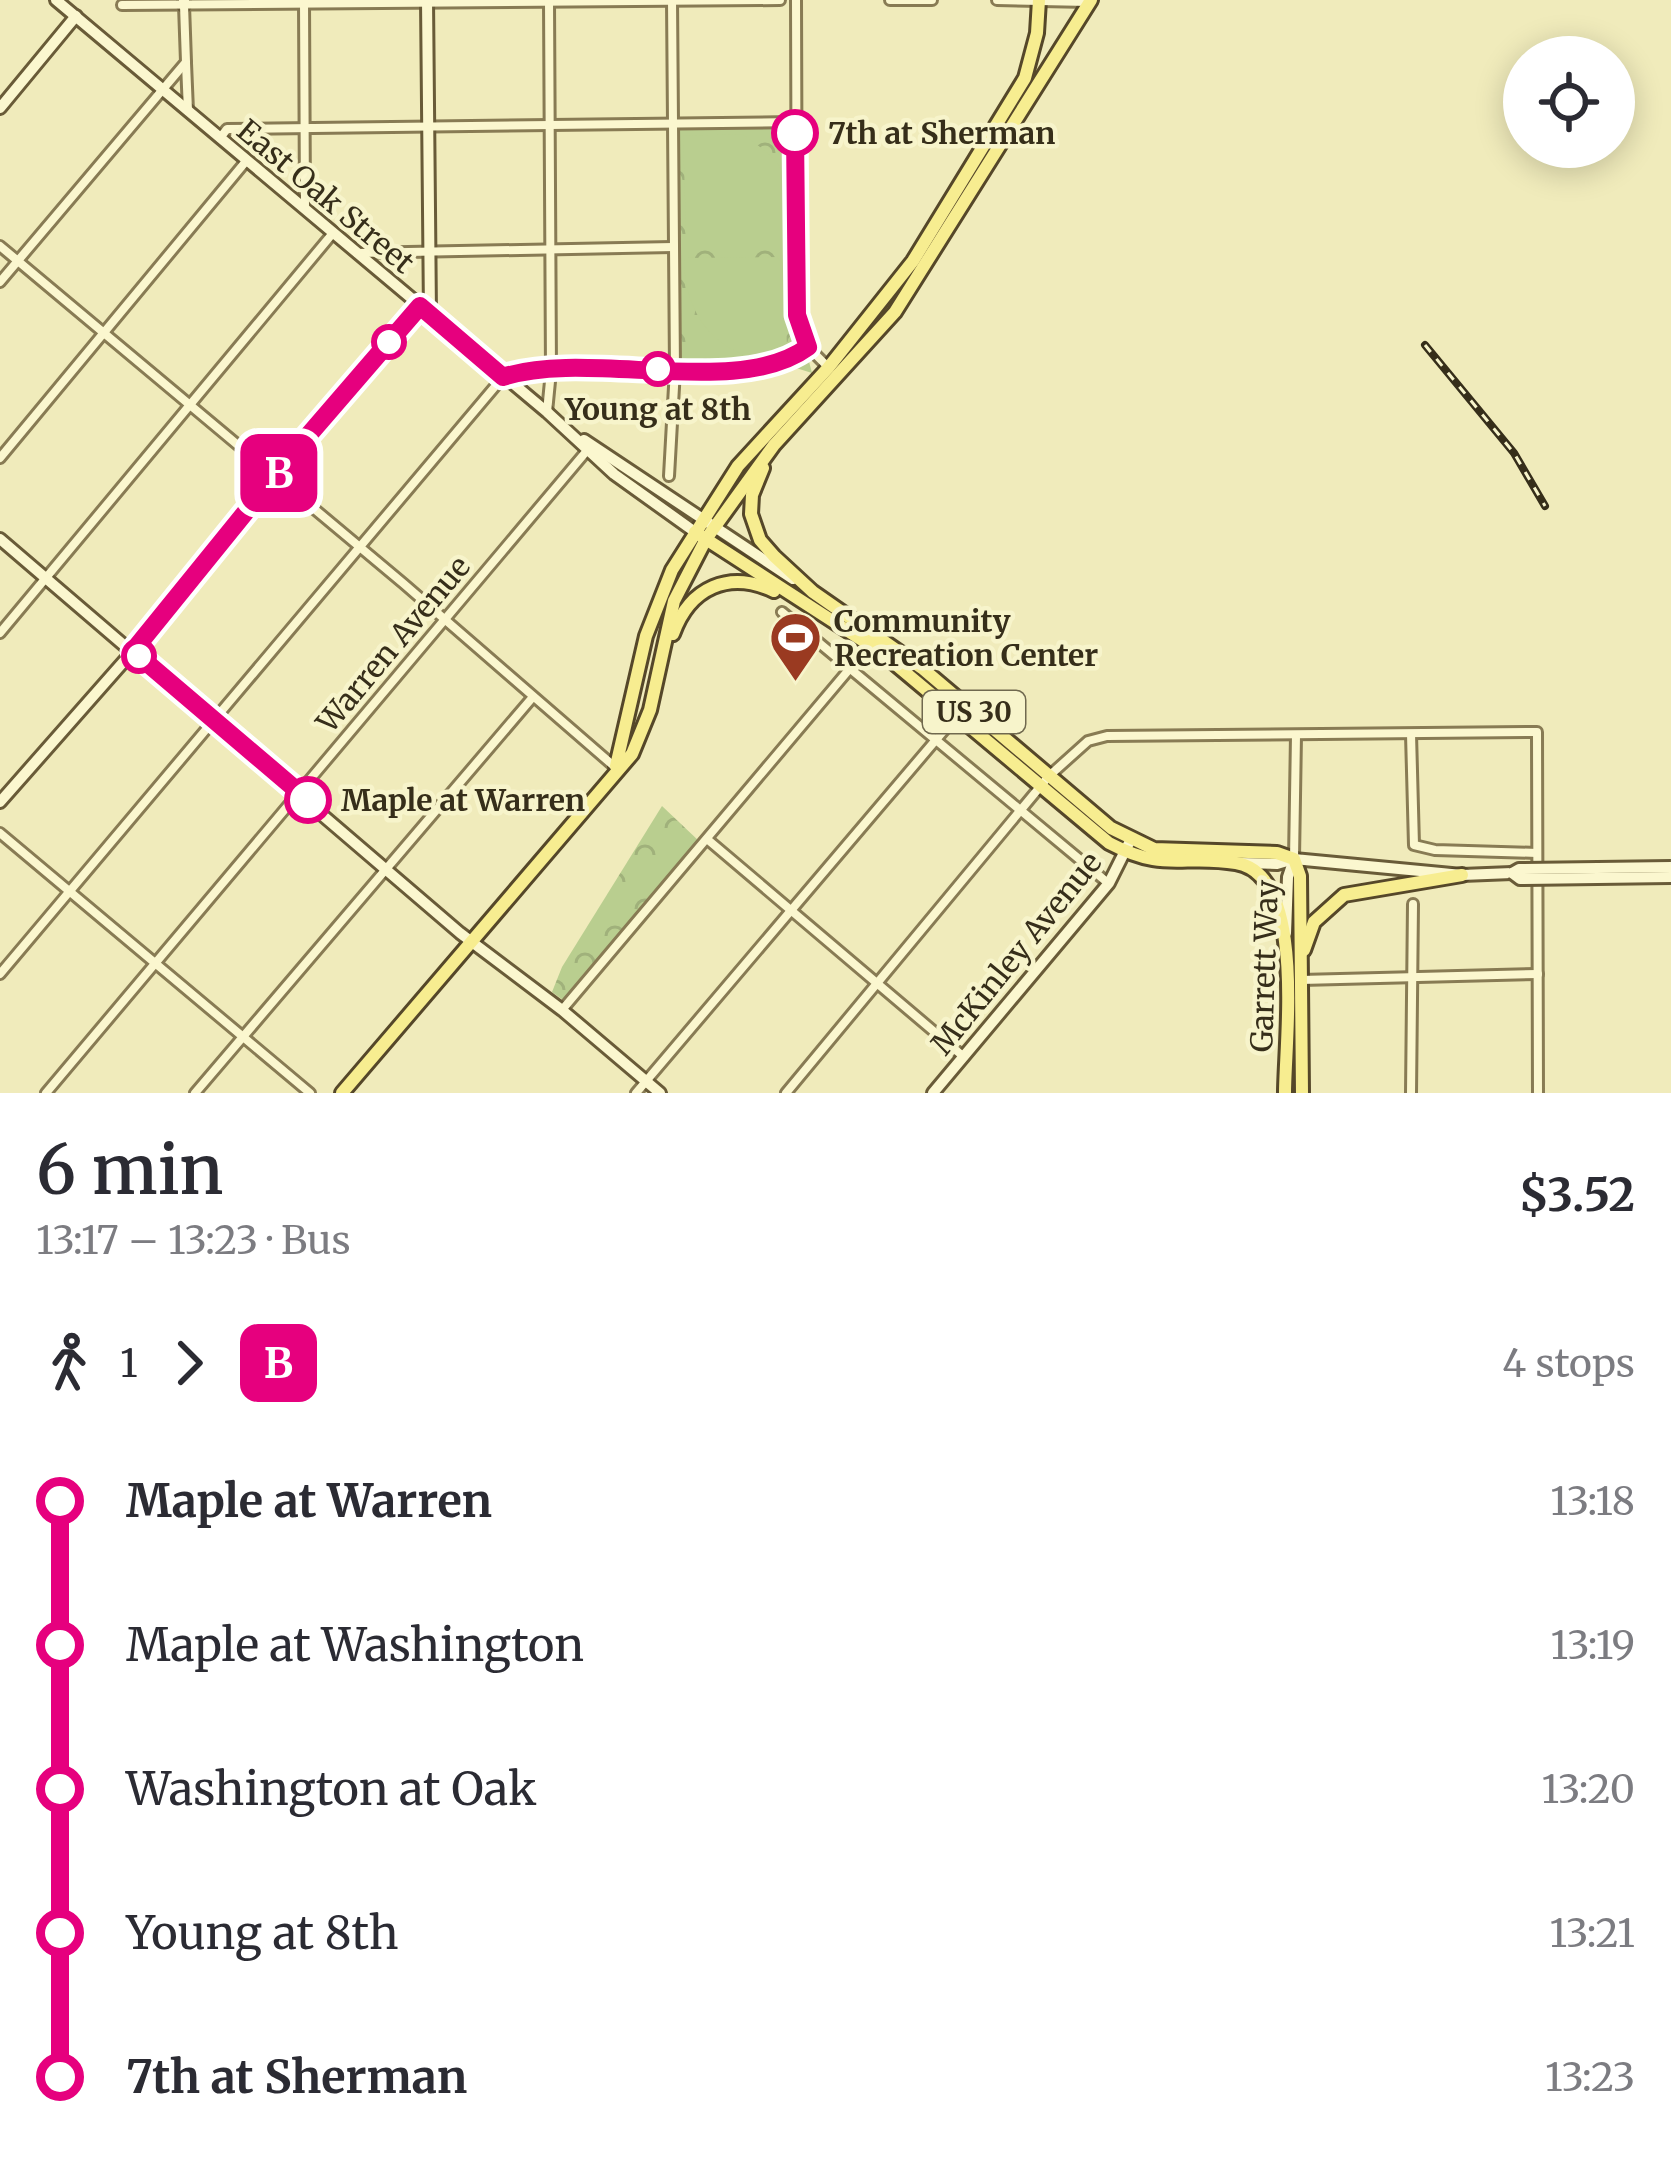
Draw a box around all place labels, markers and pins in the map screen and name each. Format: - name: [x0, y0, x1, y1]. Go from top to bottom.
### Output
- marker: 7th at Sherman: [773, 111, 817, 155]
- place label: 7th at Sherman: [828, 114, 1055, 152]
- unlabelled marker: [373, 326, 405, 358]
- marker: Young at 8th: [642, 353, 674, 385]
- place label: Young at 8th: [564, 390, 751, 428]
- place label: Community Recreation Center: [834, 602, 1098, 674]
- sports icon: Community Recreation Center: [767, 610, 823, 684]
- unlabelled marker: [123, 640, 155, 672]
- marker: Maple at Warren: [286, 778, 330, 822]
- place label: Maple at Warren: [341, 781, 585, 819]

